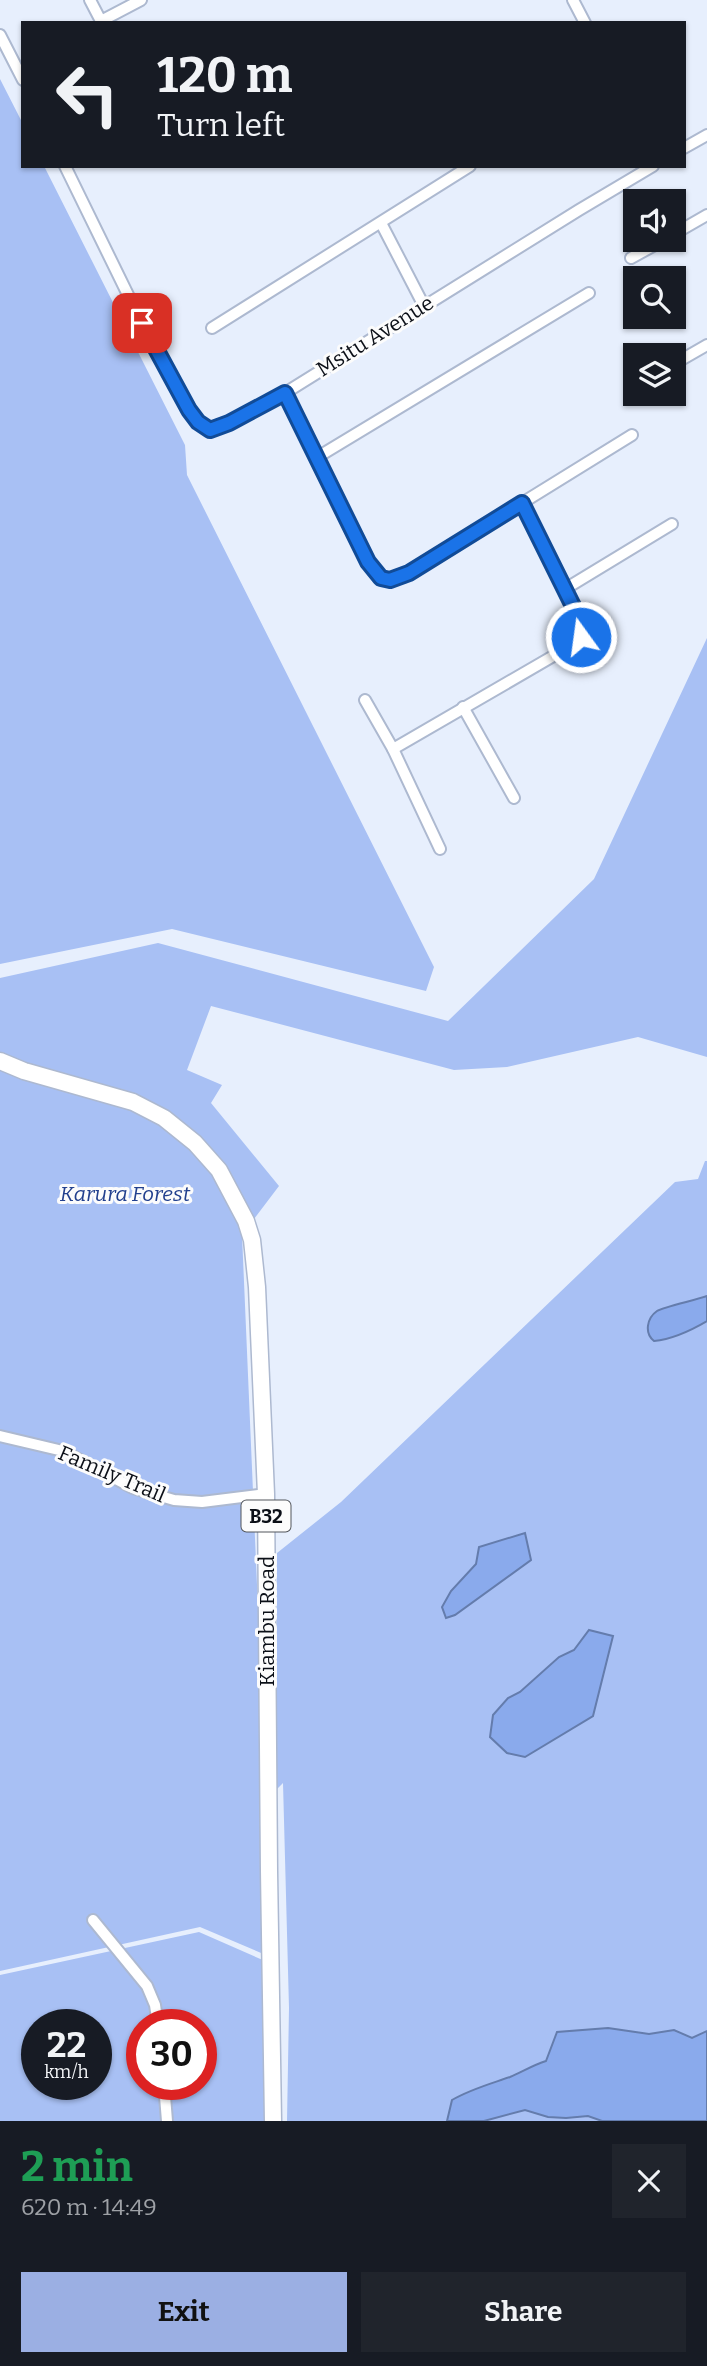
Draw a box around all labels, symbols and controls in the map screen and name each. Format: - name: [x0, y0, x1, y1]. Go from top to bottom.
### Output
- text: 120 m: [157, 46, 292, 105]
- icon: left: [42, 49, 133, 140]
- text: Turn left: [157, 106, 285, 144]
- map controls: [623, 189, 686, 406]
- button: sound: [623, 189, 686, 252]
- button: search: [623, 266, 686, 329]
- street label: Msitu Avenue: [312, 290, 438, 382]
- pin: [112, 293, 172, 353]
- icon: arrive: [123, 304, 161, 342]
- button: layers: [623, 343, 686, 406]
- position arrow: [544, 600, 618, 674]
- park label: Karura Forest: [60, 1181, 191, 1207]
- street label: Family Trail: [54, 1440, 170, 1508]
- road number: B32: [242, 1500, 290, 1532]
- street label: Kiambu Road: [254, 1556, 280, 1686]
- speed limit sign: 30: [126, 2009, 217, 2100]
- text: 22: [47, 2024, 86, 2066]
- text: km/h: [44, 2061, 89, 2083]
- text: 2 min: [21, 2142, 133, 2192]
- button: close: [612, 2144, 686, 2218]
- text: 620 m · 14:49: [21, 2193, 157, 2221]
- button: Exit: [21, 2272, 347, 2352]
- button: Share: [361, 2272, 686, 2352]

